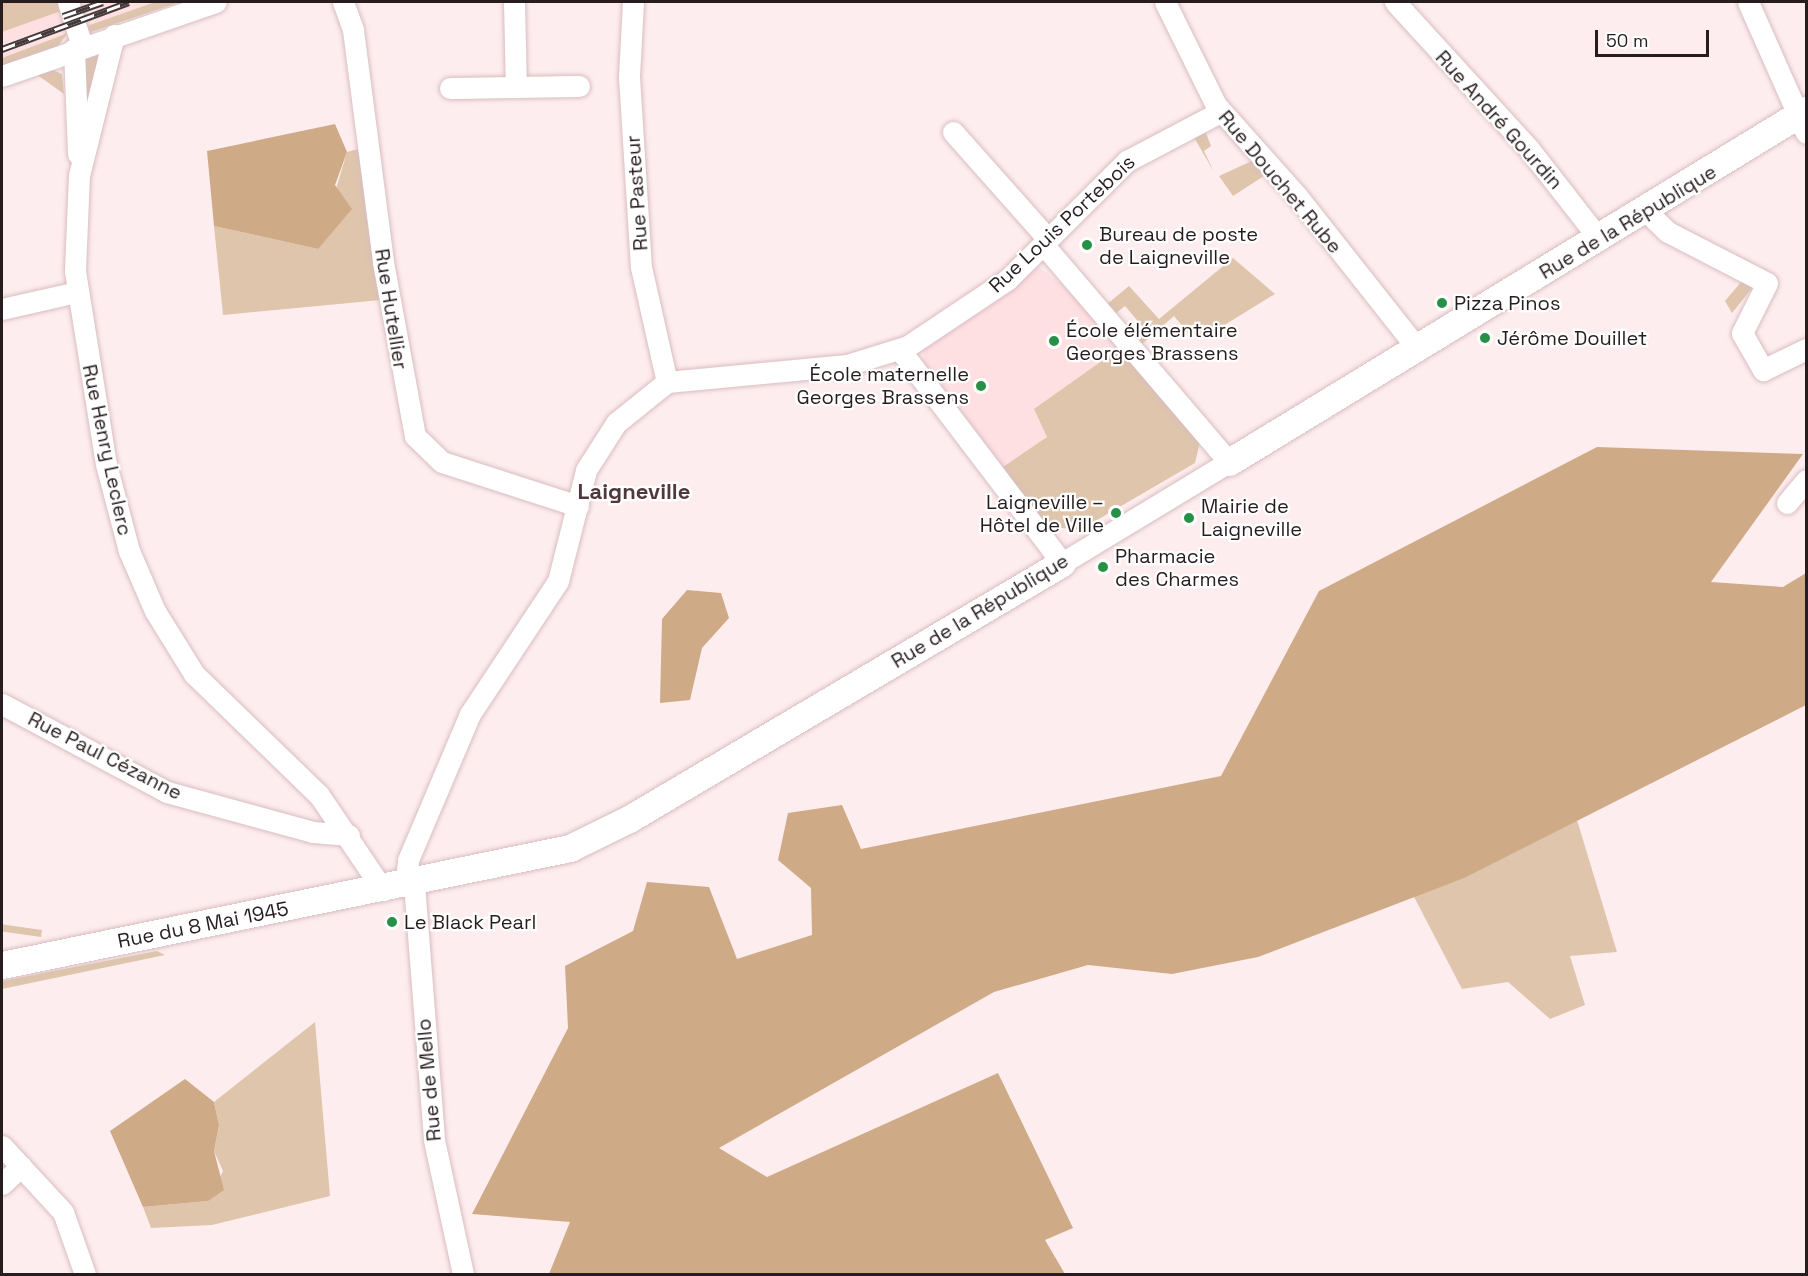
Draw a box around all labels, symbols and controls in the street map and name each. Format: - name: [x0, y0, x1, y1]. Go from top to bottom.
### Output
- scale bar: [1598, 18, 1712, 56]
- text: 50 m: [1606, 29, 1648, 52]
- street label: Rue André Gourdin: [1430, 46, 1568, 194]
- street label: Rue Douchet Rube: [1213, 106, 1347, 258]
- street label: Rue Pasteur: [621, 134, 653, 252]
- street label: Rue Louis Portebois: [984, 150, 1140, 298]
- street label: Rue de la République: [1535, 160, 1721, 284]
- place label: Bureau de poste de Laigneville: [1099, 222, 1258, 269]
- marker: Bureau de poste de Laigneville: [1080, 238, 1094, 252]
- street label: Rue Hutellier: [370, 247, 412, 371]
- place label: Pizza Pinos: [1454, 291, 1560, 315]
- marker: Pizza Pinos: [1435, 296, 1449, 310]
- place label: École élémentaire Georges Brassens: [1066, 318, 1239, 365]
- place label: Jérôme Douillet: [1497, 326, 1647, 350]
- marker: Jérôme Douillet: [1478, 331, 1492, 345]
- marker: École élémentaire Georges Brassens: [1047, 334, 1061, 348]
- street label: Rue Henry Leclerc: [77, 362, 137, 538]
- place label: École maternelle Georges Brassens: [796, 362, 969, 409]
- marker: École maternelle Georges Brassens: [974, 379, 988, 393]
- district label: Laigneville: [578, 479, 690, 505]
- place label: Laigneville – Hôtel de Ville: [979, 490, 1104, 537]
- place label: Mairie de Laigneville: [1201, 494, 1302, 541]
- marker: Laigneville – Hôtel de Ville: [1109, 506, 1123, 520]
- marker: Mairie de Laigneville: [1182, 511, 1196, 525]
- place label: Pharmacie des Charmes: [1115, 544, 1239, 591]
- street label: Rue de la République: [887, 549, 1073, 673]
- marker: Pharmacie des Charmes: [1096, 560, 1110, 574]
- street label: Rue Paul Cézanne: [24, 707, 186, 805]
- street label: Rue du 8 Mai 1945: [115, 897, 291, 953]
- place label: Le Black Pearl: [404, 910, 537, 934]
- marker: Le Black Pearl: [385, 915, 399, 929]
- street label: Rue de Mello: [412, 1018, 446, 1142]

